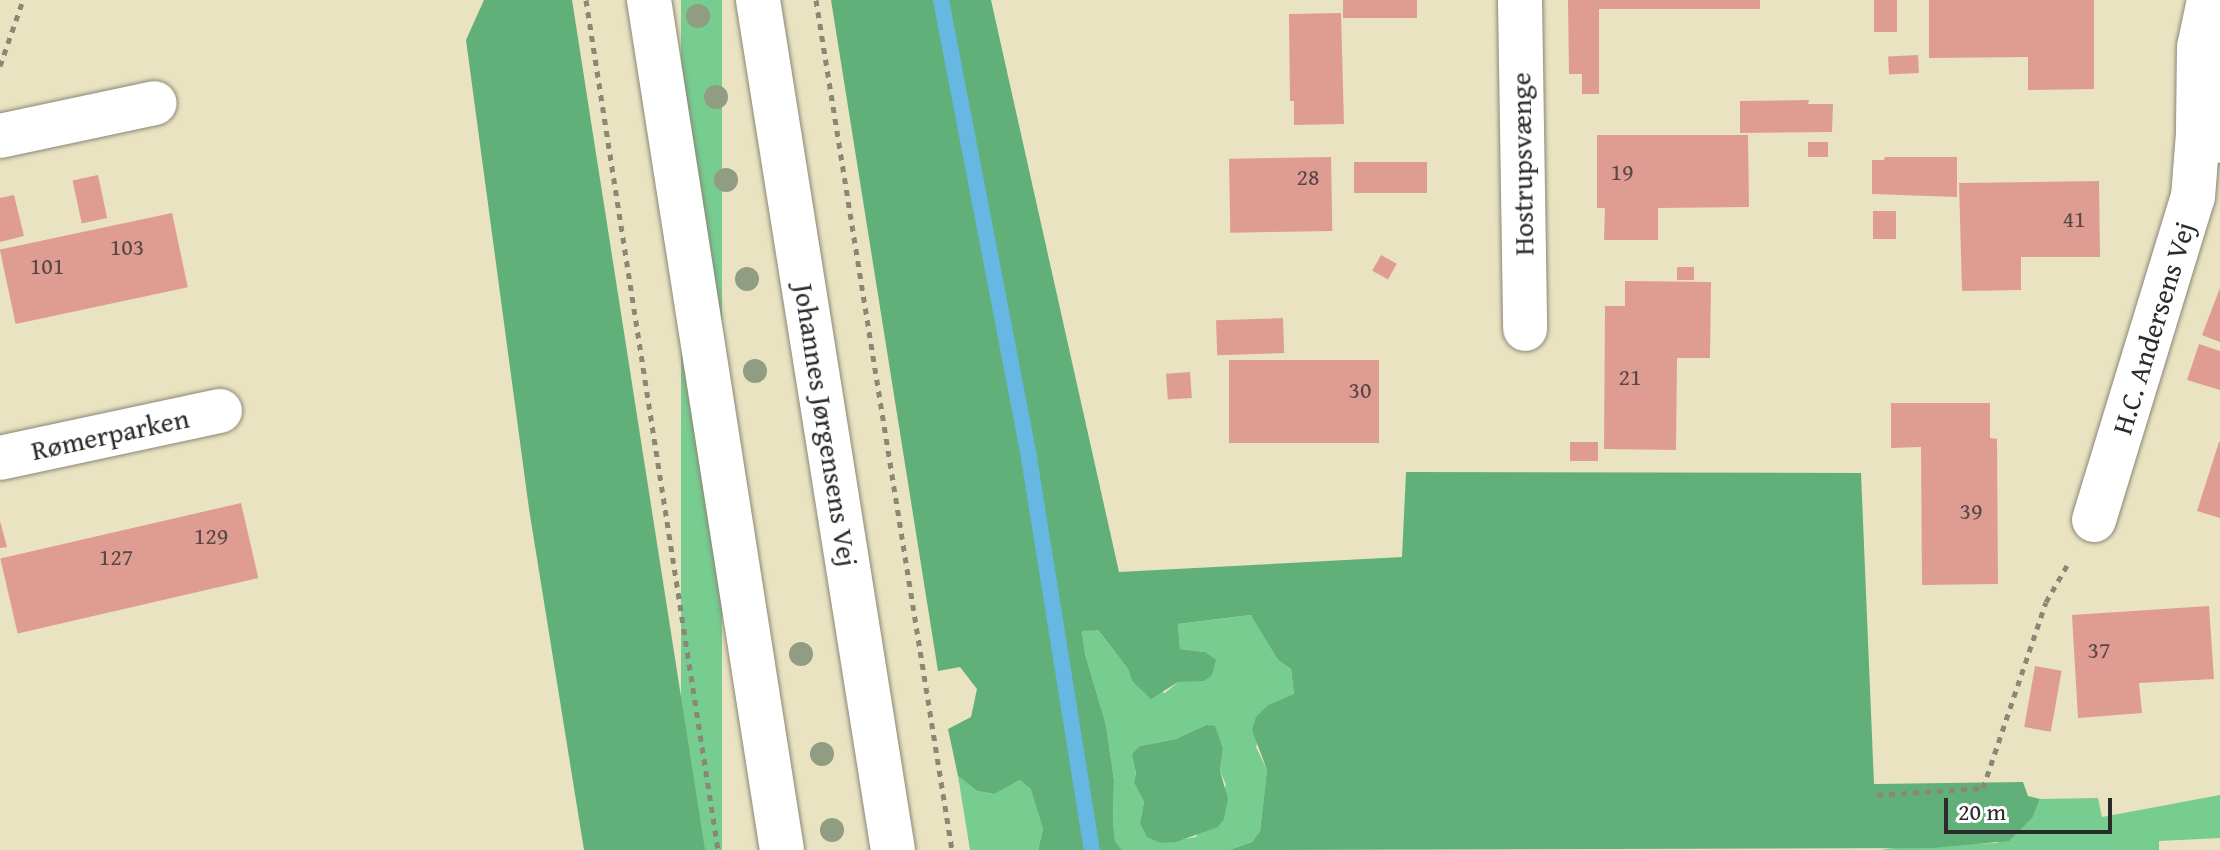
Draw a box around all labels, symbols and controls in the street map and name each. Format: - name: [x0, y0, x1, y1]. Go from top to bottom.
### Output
- street label: Hostrupsvænge: [1504, 72, 1540, 256]
- house number: 19: [1610, 158, 1634, 186]
- house number: 28: [1296, 163, 1320, 191]
- house number: 41: [2062, 205, 2086, 233]
- street label: H.C. Andersens Vej: [2105, 218, 2201, 438]
- house number: 103: [110, 233, 144, 261]
- house number: 101: [30, 252, 64, 280]
- street label: Johannes Jørgensens Vej: [787, 281, 865, 569]
- house number: 21: [1618, 363, 1642, 391]
- house number: 30: [1348, 376, 1372, 404]
- street label: Rømerparken: [28, 401, 192, 467]
- house number: 39: [1959, 497, 1983, 525]
- house number: 129: [194, 522, 228, 550]
- house number: 127: [99, 543, 133, 571]
- house number: 37: [2087, 636, 2111, 664]
- scale bar: [1948, 782, 2116, 832]
- text: 20 m: [1958, 794, 2006, 829]

